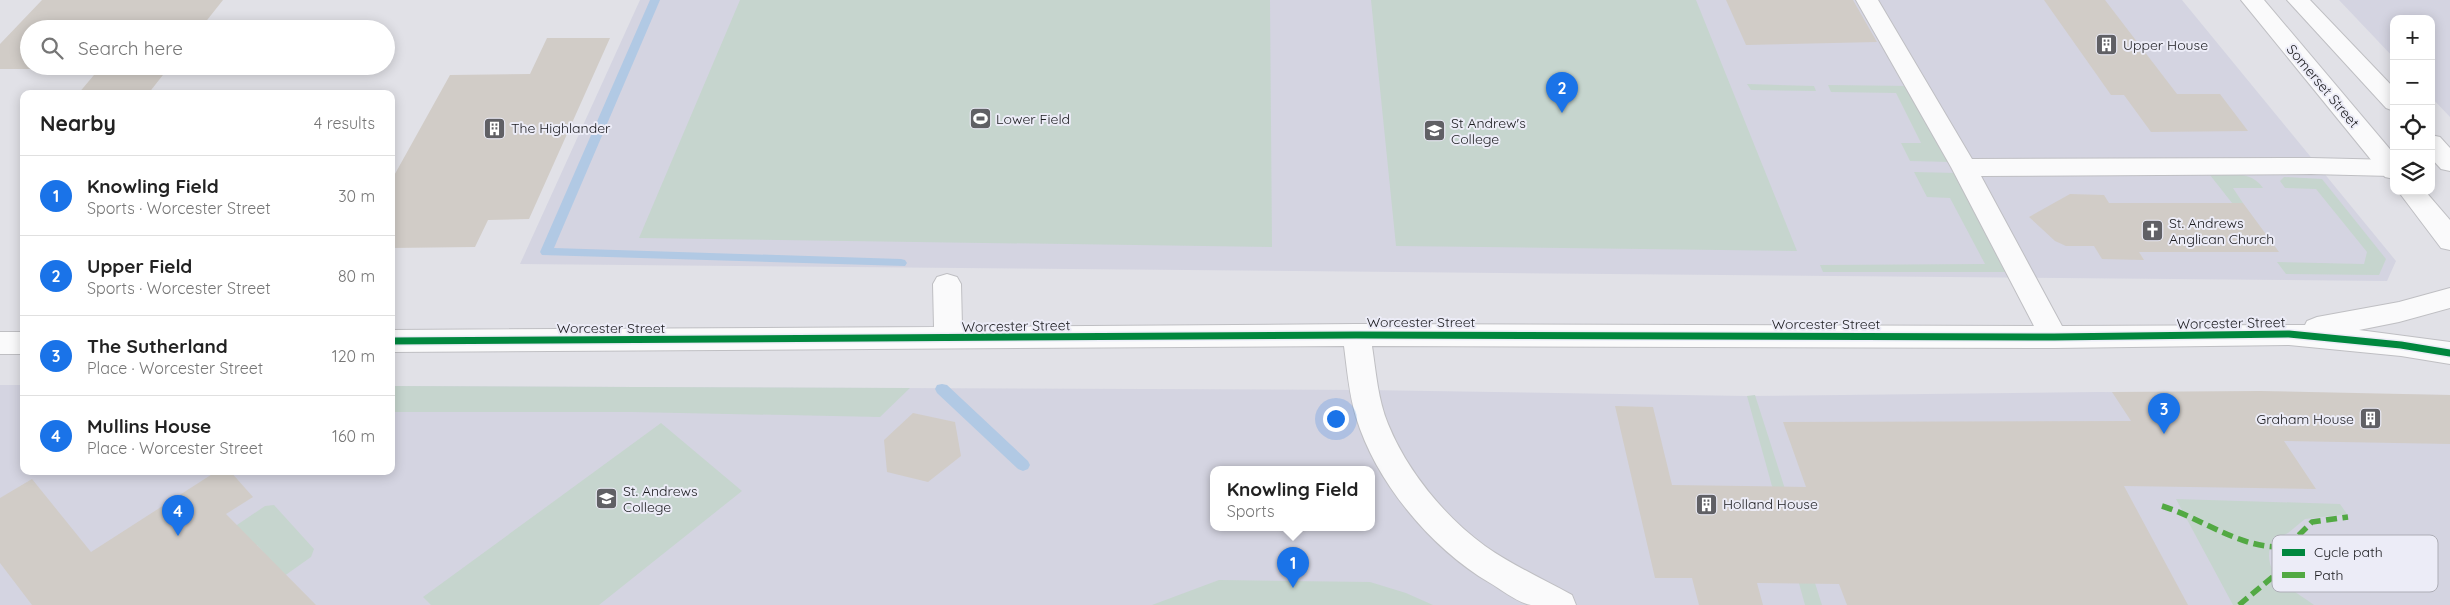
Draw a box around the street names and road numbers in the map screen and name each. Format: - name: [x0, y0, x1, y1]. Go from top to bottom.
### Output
- street label: Somerset Street: [2283, 40, 2363, 132]
- street label: Worcester Street: [1367, 313, 1476, 331]
- street label: Worcester Street: [2177, 313, 2286, 333]
- street label: Worcester Street: [1772, 315, 1881, 333]
- street label: Worcester Street: [962, 316, 1071, 336]
- street label: Worcester Street: [557, 319, 666, 337]

